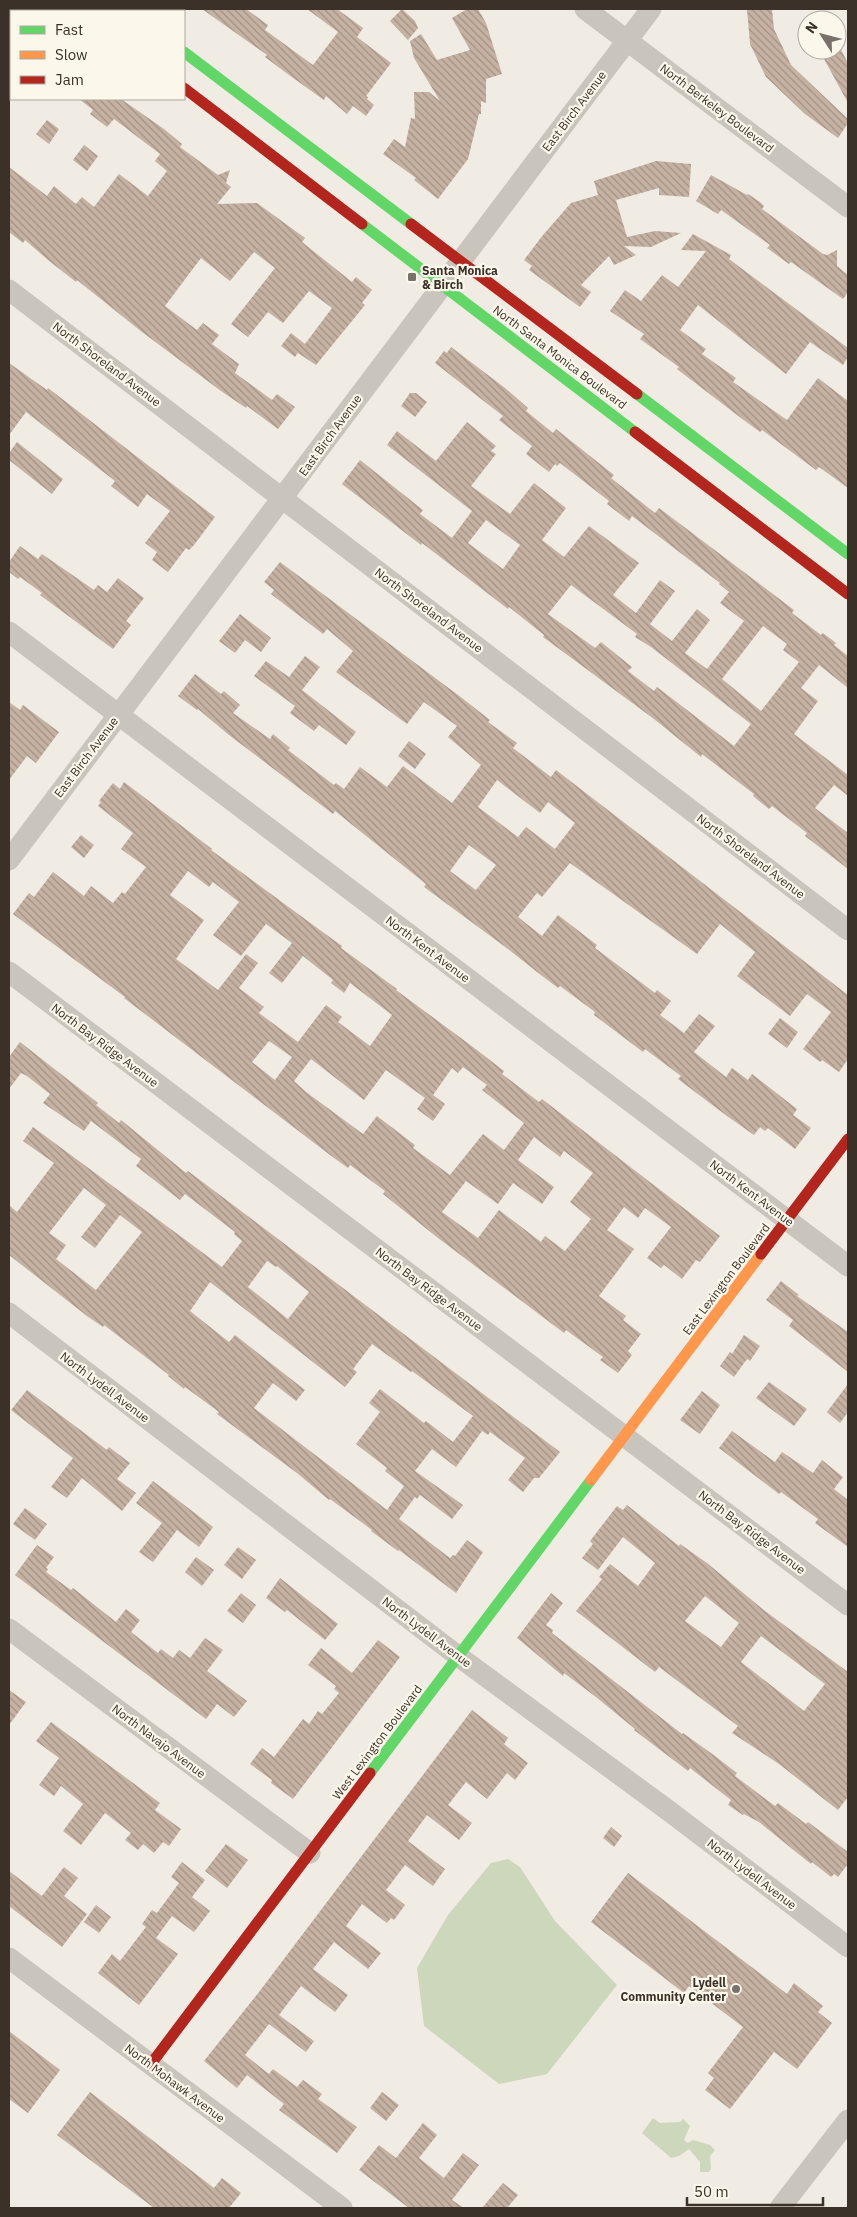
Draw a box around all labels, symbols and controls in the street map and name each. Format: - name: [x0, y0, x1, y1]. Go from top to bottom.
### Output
- legend: [10, 10, 185, 100]
- north arrow: [797, 10, 847, 60]
- text: N: [801, 18, 822, 37]
- text: Fast: [55, 20, 83, 39]
- text: Slow: [55, 45, 88, 64]
- street label: North Berkeley Boulevard: [657, 60, 777, 156]
- street label: East Birch Avenue: [539, 67, 609, 154]
- text: Jam: [55, 70, 84, 89]
- place label: Santa Monica & Birch: [422, 263, 498, 292]
- marker: Santa Monica & Birch: [406, 271, 418, 283]
- street label: North Santa Monica Boulevard: [490, 302, 630, 412]
- street label: North Shoreland Avenue: [50, 318, 164, 410]
- street label: East Birch Avenue: [295, 391, 365, 479]
- street label: North Shoreland Avenue: [372, 564, 486, 656]
- street label: East Birch Avenue: [51, 713, 121, 800]
- street label: North Shoreland Avenue: [694, 810, 808, 902]
- street label: North Kent Avenue: [383, 913, 473, 986]
- street label: North Bay Ridge Avenue: [49, 1000, 162, 1090]
- street label: North Kent Avenue: [707, 1157, 797, 1230]
- street label: East Lexington Boulevard: [679, 1220, 773, 1338]
- street label: North Bay Ridge Avenue: [373, 1244, 486, 1334]
- street label: North Lydell Avenue: [57, 1349, 153, 1426]
- street label: North Bay Ridge Avenue: [696, 1487, 809, 1577]
- street label: North Lydell Avenue: [379, 1594, 475, 1671]
- street label: West Lexington Boulevard: [329, 1682, 425, 1802]
- street label: North Navajo Avenue: [109, 1701, 209, 1781]
- street label: North Lydell Avenue: [704, 1836, 800, 1913]
- place label: Lydell Community Center: [621, 1975, 726, 2004]
- marker: Lydell Community Center: [730, 1983, 742, 1995]
- street label: North Mohawk Avenue: [122, 2040, 228, 2126]
- scale bar: [687, 2174, 823, 2206]
- text: 50 m: [694, 2182, 729, 2201]

